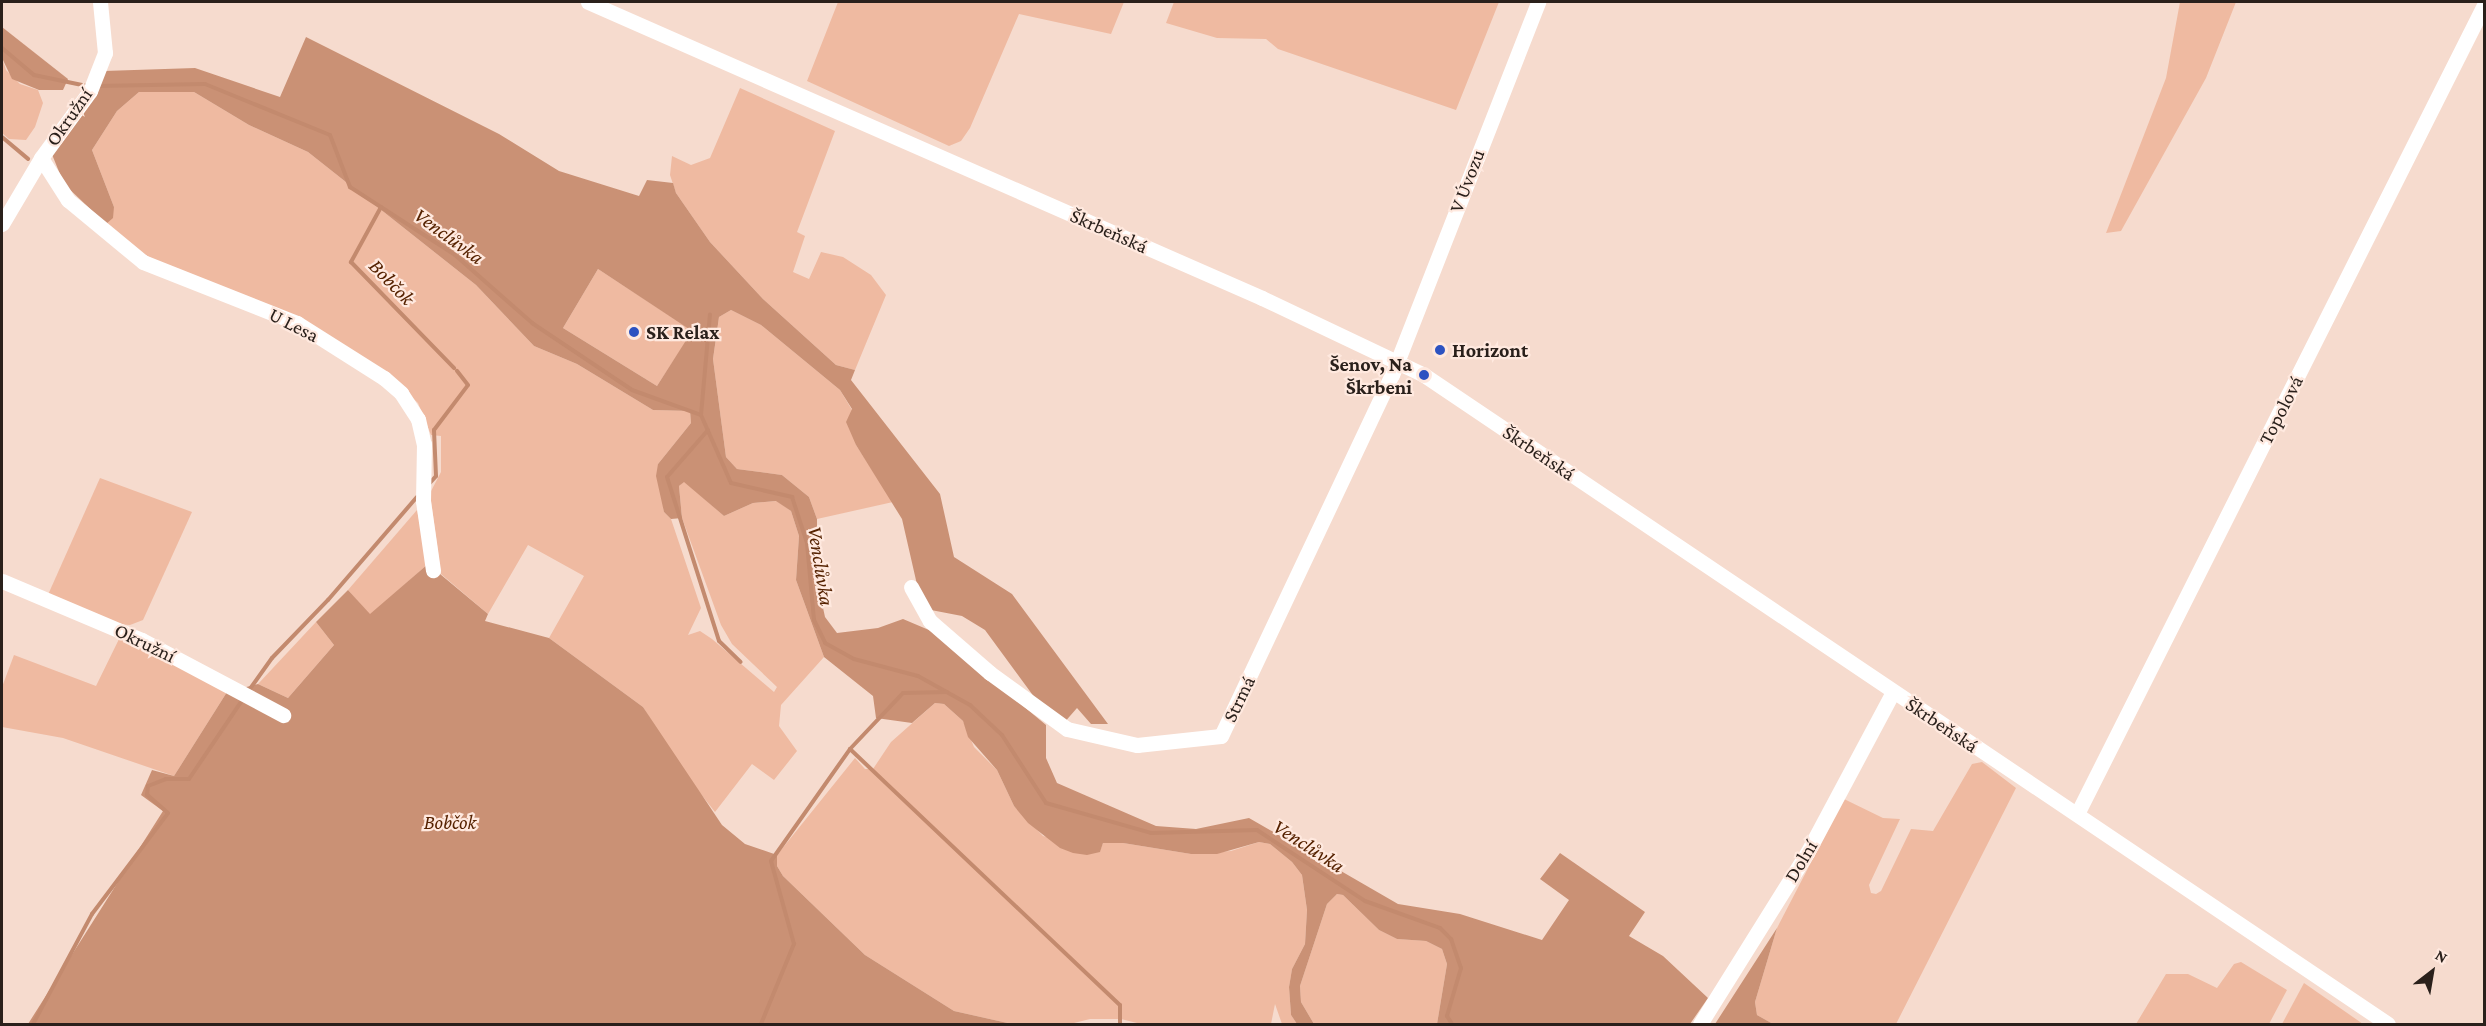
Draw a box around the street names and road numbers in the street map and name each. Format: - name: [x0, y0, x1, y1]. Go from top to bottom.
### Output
- street label: Okružní: [40, 83, 98, 151]
- street label: V Úvozu: [1444, 146, 1490, 216]
- street label: Škrbeňská: [1067, 203, 1151, 259]
- street label: U Lesa: [265, 302, 323, 348]
- street label: Topolová: [2254, 372, 2308, 448]
- street label: Škrbeňská: [1498, 420, 1580, 486]
- street label: Okružní: [110, 618, 180, 668]
- street label: Strmá: [1218, 672, 1260, 726]
- street label: Škrbeňská: [1901, 692, 1983, 758]
- street label: Dolní: [1779, 836, 1823, 886]

